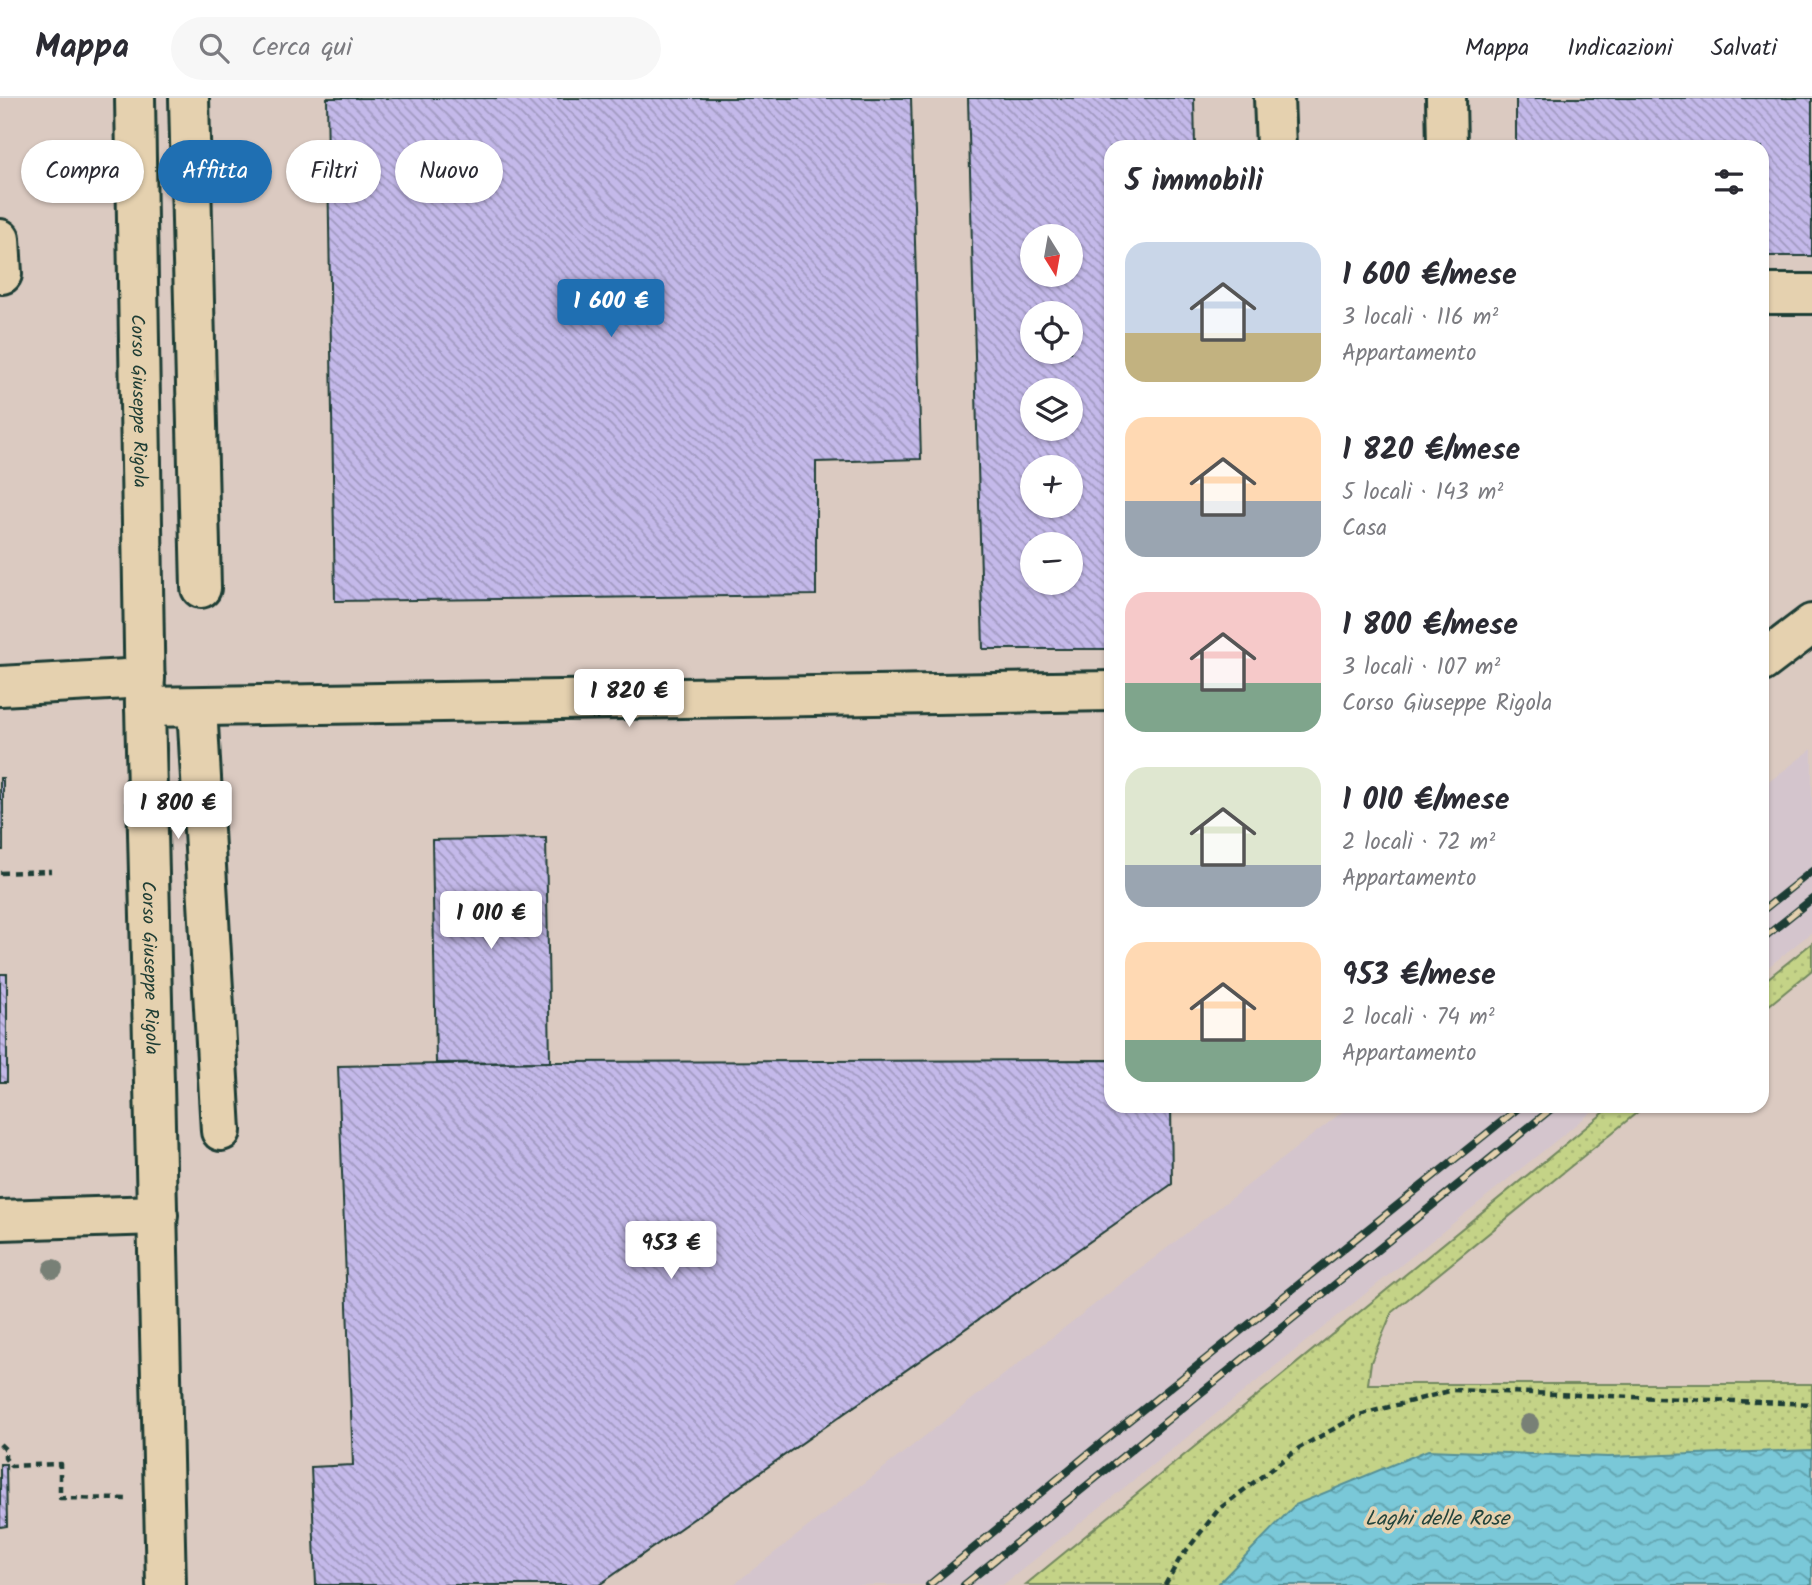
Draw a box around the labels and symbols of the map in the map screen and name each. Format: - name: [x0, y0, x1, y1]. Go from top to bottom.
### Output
- north arrow: [1020, 224, 1083, 287]
- pin: 1 600 €: [546, 280, 676, 339]
- street label: Corso Giuseppe Rigola: [122, 314, 154, 488]
- pin: 1 820 €: [564, 670, 694, 729]
- pin: 1 800 €: [113, 782, 243, 841]
- street label: Corso Giuseppe Rigola: [132, 881, 166, 1055]
- pin: 1 010 €: [426, 892, 556, 951]
- pin: 953 €: [622, 1222, 720, 1281]
- water label: Laghi delle Rose: [1365, 1503, 1512, 1536]

